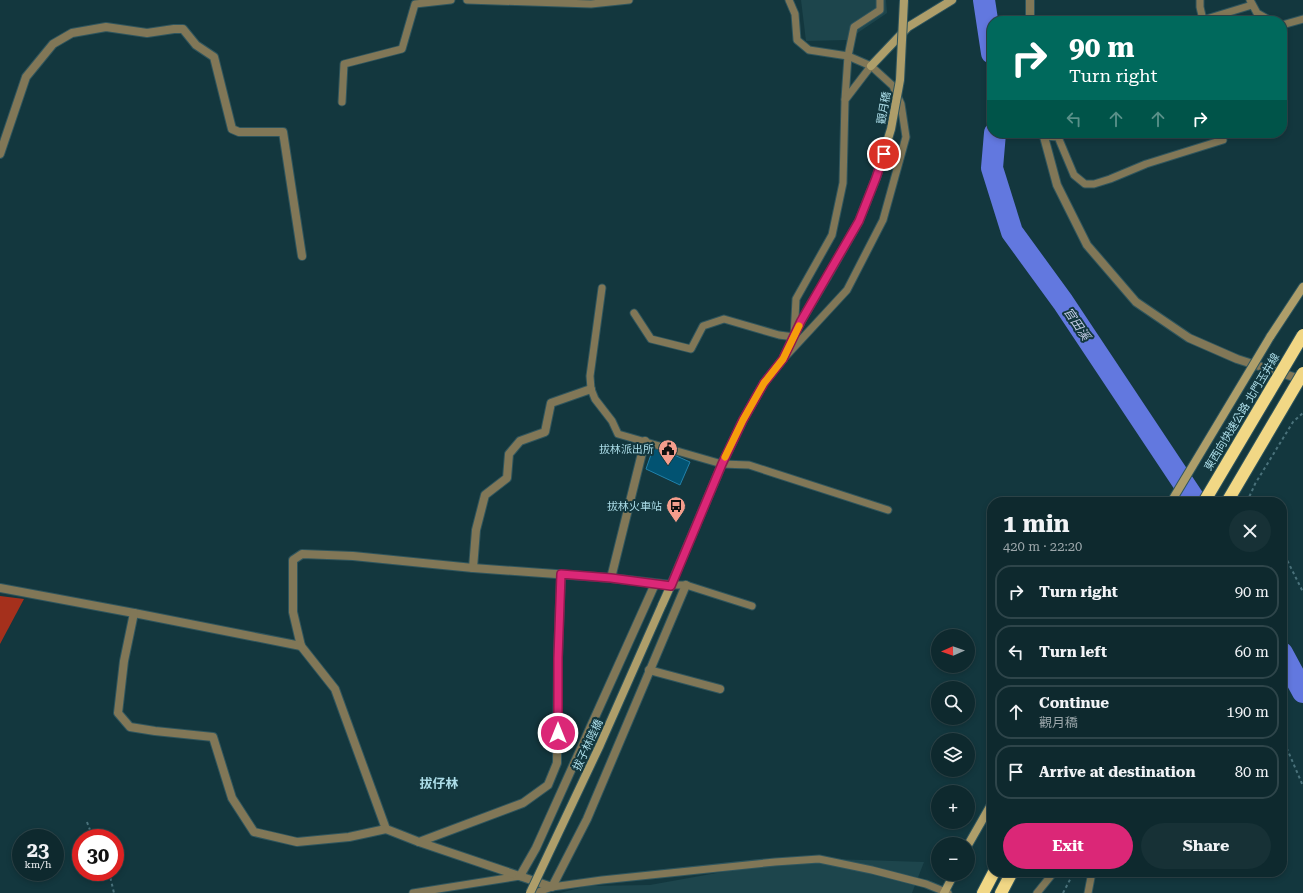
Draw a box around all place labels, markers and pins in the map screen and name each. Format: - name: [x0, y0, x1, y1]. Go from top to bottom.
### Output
- pin: [867, 137, 901, 171]
- public building icon: 拔林派出所: [657, 438, 679, 466]
- place label: 拔林派出所: [599, 443, 654, 456]
- bus stop icon: 拔林火車站: [665, 495, 687, 523]
- place label: 拔林火車站: [607, 500, 662, 513]

